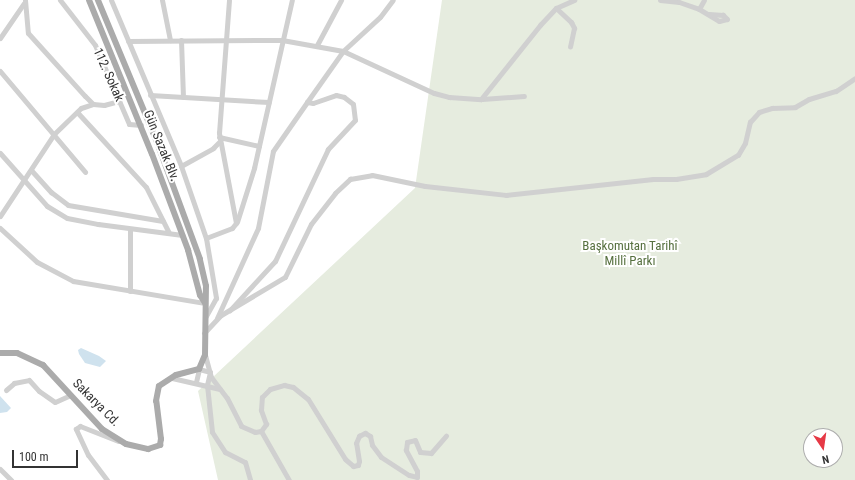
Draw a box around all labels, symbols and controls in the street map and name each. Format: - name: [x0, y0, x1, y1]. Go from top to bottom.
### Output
- street label: 112. Sokak: [89, 46, 127, 104]
- street label: Gün Sazak Blv.: [140, 108, 182, 184]
- park label: Başkomutan Tarihî Millî Parkı: [582, 239, 678, 270]
- street label: Sakarya Cd.: [69, 376, 123, 430]
- north arrow: [803, 428, 843, 468]
- scale bar: [14, 442, 80, 468]
- text: 100 m: [19, 450, 49, 464]
- text: N: [821, 452, 830, 466]

